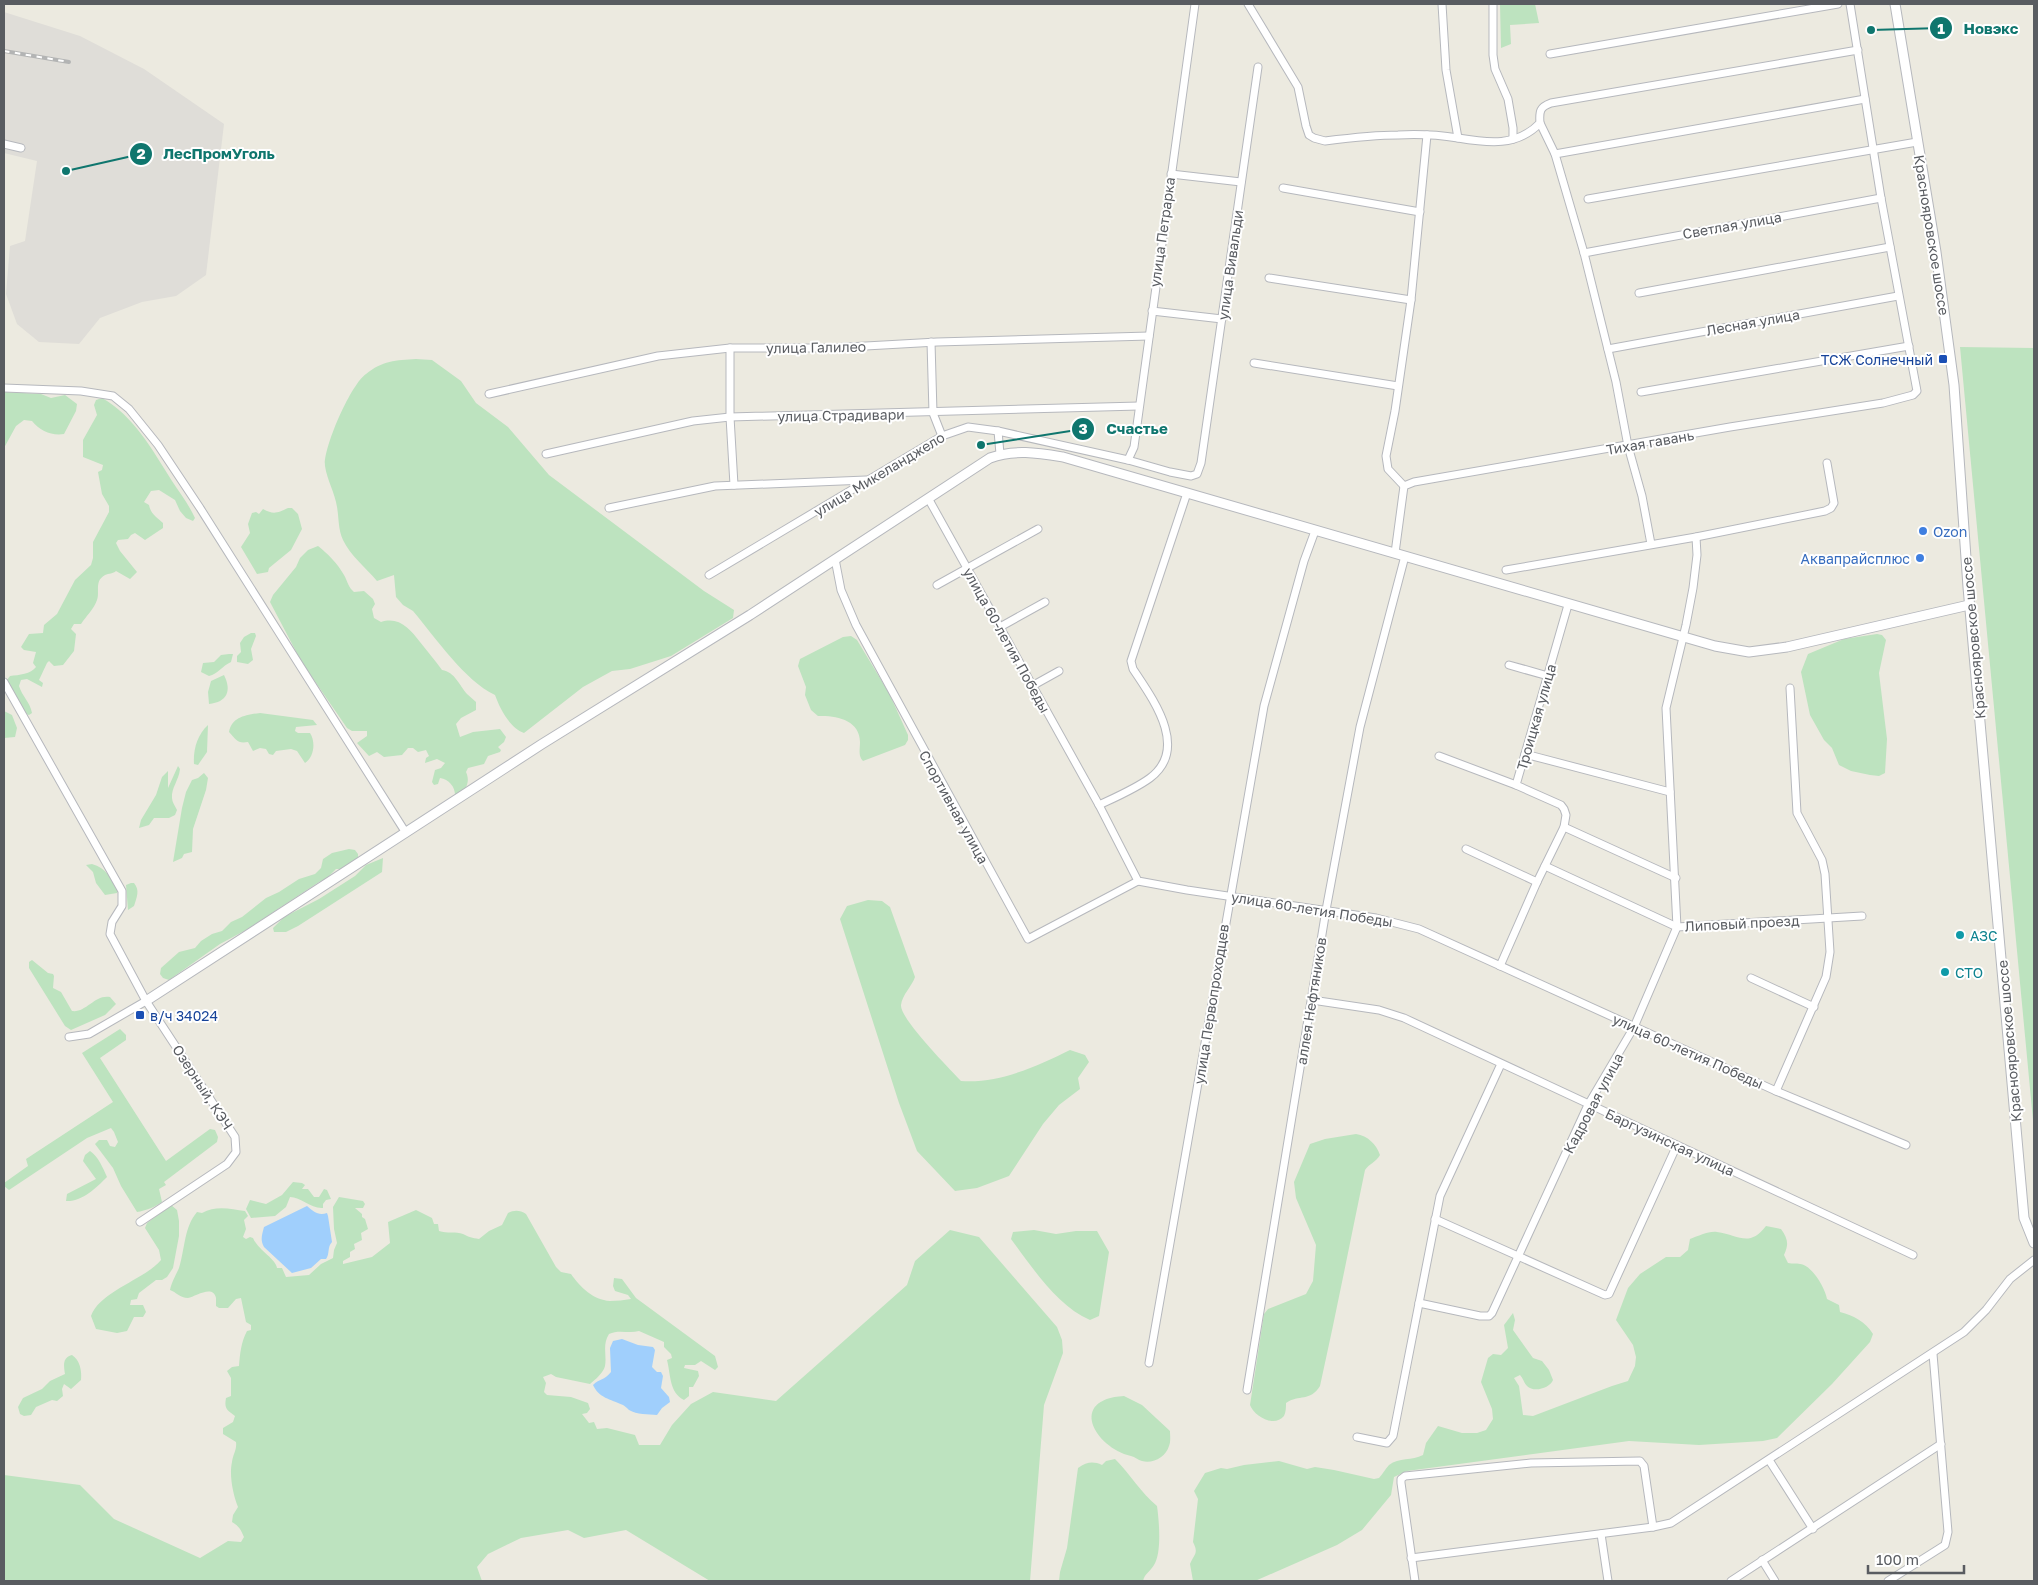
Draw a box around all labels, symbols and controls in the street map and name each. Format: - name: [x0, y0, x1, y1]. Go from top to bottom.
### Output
- callout: Новэкс: [1928, 13, 2028, 43]
- text: 1: [1937, 19, 1945, 37]
- text: Новэкс: [1964, 19, 2019, 37]
- callout: ЛесПромУголь: [128, 139, 285, 169]
- text: 2: [136, 144, 146, 162]
- text: ЛесПромУголь: [163, 144, 275, 162]
- street label: Краснояровское шоссе: [1911, 153, 1953, 317]
- street label: улица Петрарка: [1146, 176, 1178, 288]
- street label: Светлая улица: [1681, 208, 1783, 242]
- street label: улица Вивальди: [1214, 209, 1246, 321]
- street label: Лесная улица: [1705, 305, 1801, 339]
- street label: улица Галилео: [766, 338, 866, 356]
- place label: ТСЖ Солнечный: [1821, 351, 1933, 368]
- marker: ТСЖ Солнечный: [1937, 353, 1949, 365]
- street label: улица Страдивари: [777, 405, 905, 425]
- callout: Счастье: [1071, 414, 1177, 444]
- text: 3: [1078, 419, 1088, 437]
- text: Счастье: [1106, 419, 1168, 437]
- street label: Тихая гавань: [1605, 426, 1695, 458]
- street label: улица Микеланджело: [811, 428, 947, 520]
- place label: Ozon: [1933, 523, 1967, 540]
- marker: Ozon: [1917, 525, 1929, 537]
- place label: Аквапрайсплюс: [1801, 550, 1910, 567]
- marker: Аквапрайсплюс: [1914, 552, 1926, 564]
- street label: Краснояровское шоссе: [1957, 556, 1989, 720]
- street label: улица 60-летия Победы: [960, 564, 1054, 716]
- street label: Троицкая улица: [1513, 662, 1559, 772]
- street label: Спортивная улица: [916, 747, 992, 867]
- street label: улица 60-летия Победы: [1230, 888, 1394, 930]
- street label: Липовый проезд: [1684, 911, 1800, 934]
- street label: улица Первопроходцев: [1190, 923, 1232, 1085]
- place label: АЗС: [1970, 927, 1997, 944]
- marker: АЗС: [1954, 929, 1966, 941]
- street label: аллея Нефтяников: [1293, 936, 1329, 1066]
- street label: Краснояровское шоссе: [1993, 959, 2025, 1123]
- place label: СТО: [1955, 964, 1983, 981]
- marker: СТО: [1939, 966, 1951, 978]
- place label: в/ч 34024: [150, 1007, 218, 1024]
- marker: в/ч 34024: [134, 1009, 146, 1021]
- street label: улица 60-летия Победы: [1610, 1010, 1766, 1092]
- street label: Озерный, КЭЧ: [169, 1041, 237, 1133]
- street label: Кадровая улица: [1559, 1050, 1627, 1156]
- street label: Баргузинская улица: [1603, 1105, 1737, 1179]
- scale bar: [1868, 1542, 1964, 1574]
- text: 100 m: [1876, 1550, 1919, 1568]

